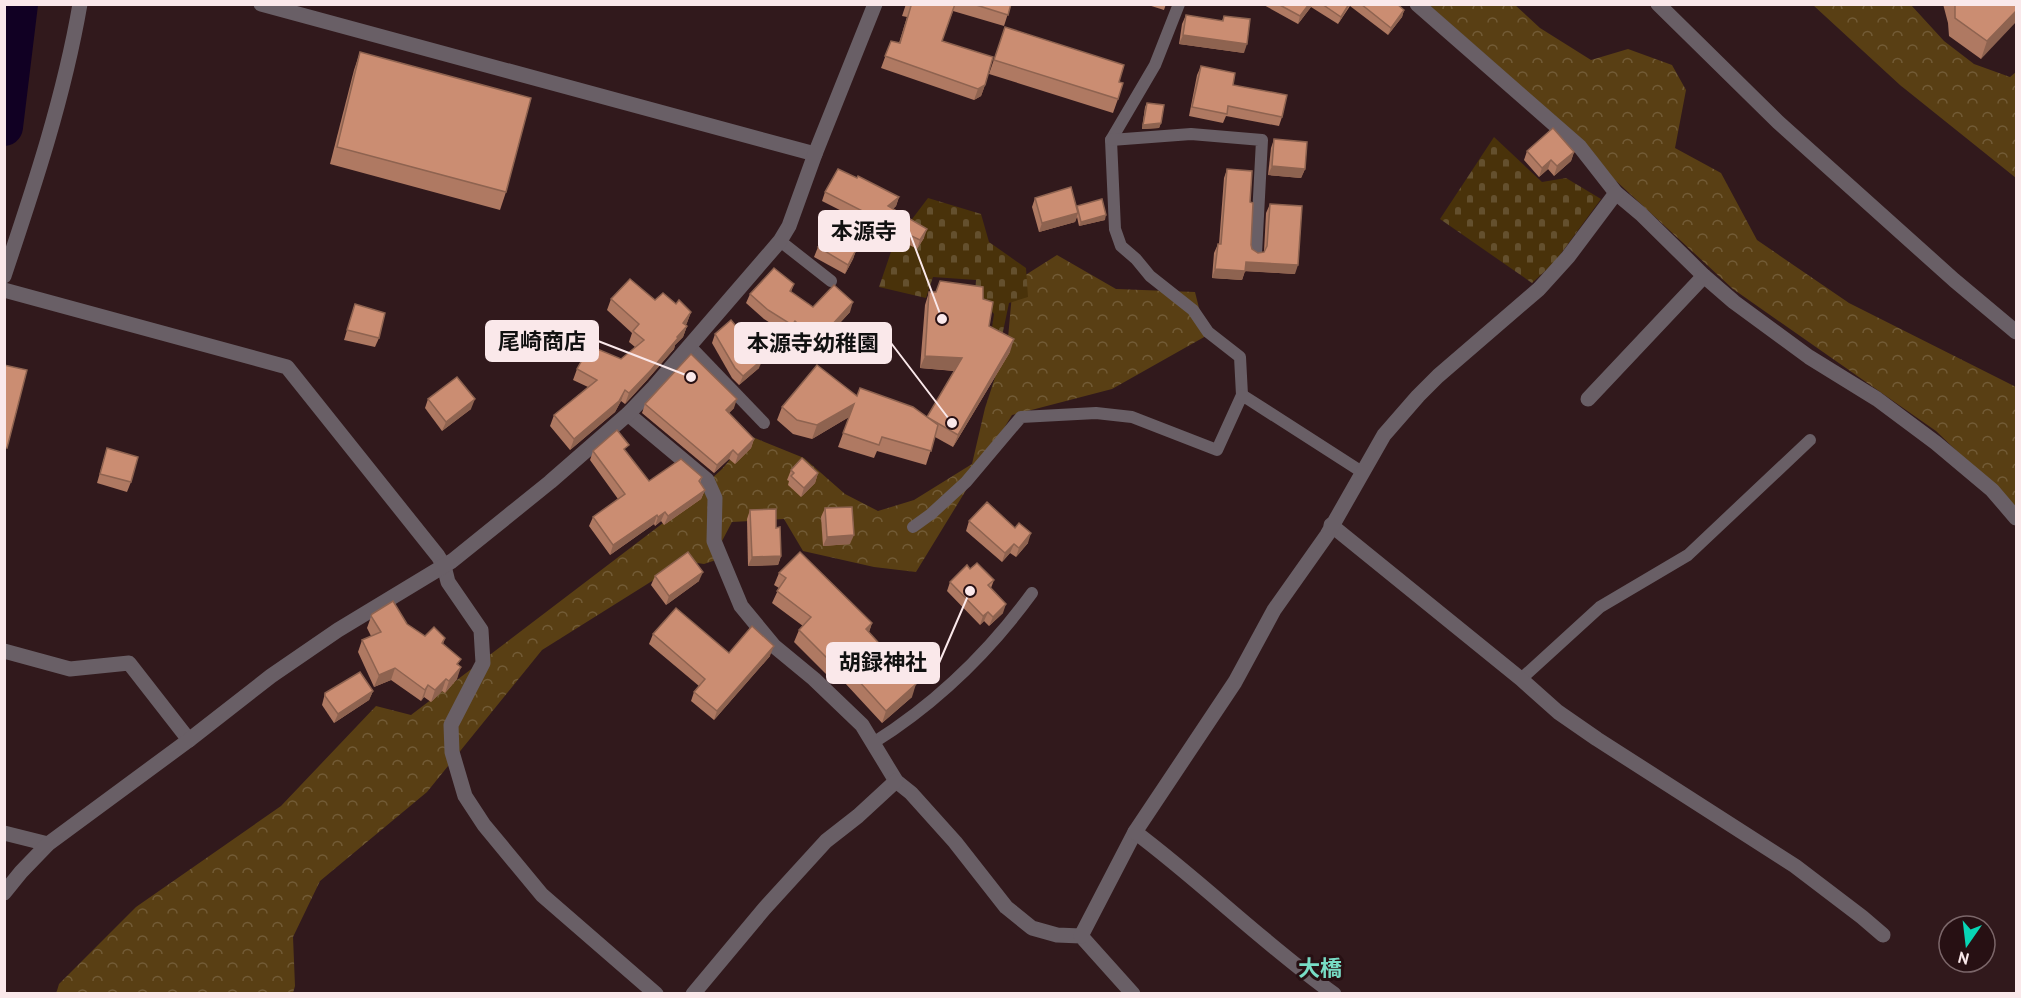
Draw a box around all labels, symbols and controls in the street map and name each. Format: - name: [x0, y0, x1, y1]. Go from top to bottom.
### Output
- callout: 本源寺: [819, 211, 909, 251]
- text: 本源寺: [831, 217, 897, 245]
- callout: 尾崎商店: [486, 321, 598, 361]
- callout: 本源寺幼稚園: [735, 323, 891, 363]
- text: 尾崎商店: [498, 327, 586, 355]
- text: 本源寺幼稚園: [747, 329, 879, 357]
- callout: 胡録神社: [827, 643, 939, 683]
- text: 胡録神社: [839, 648, 927, 676]
- north arrow: [1937, 914, 1997, 974]
- text: N: [1956, 948, 1971, 970]
- district label: 大橋: [1298, 954, 1342, 982]

